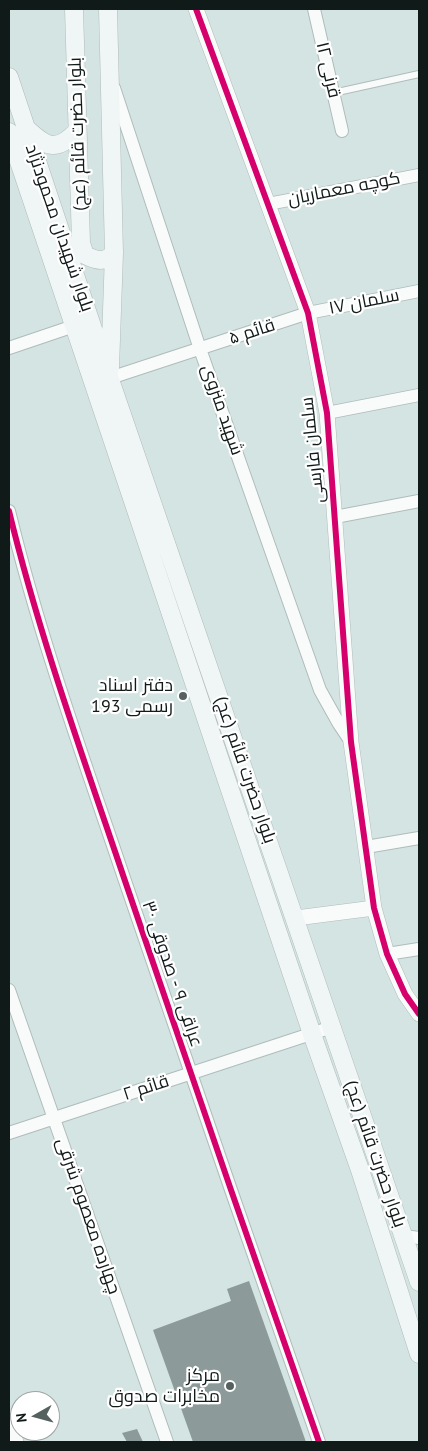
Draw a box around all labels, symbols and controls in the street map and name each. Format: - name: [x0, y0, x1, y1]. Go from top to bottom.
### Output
- street label: قرنی ۱۲: [311, 40, 345, 100]
- street label: بلوار حضرت قائم (عج): [65, 57, 91, 211]
- street label: بلوار شهیدان محمودنژاد: [20, 141, 98, 315]
- street label: کوچه معماریان: [286, 168, 402, 210]
- street label: سلمان ۱۷: [327, 285, 401, 319]
- street label: قائم ۵: [226, 314, 278, 350]
- street label: شهید منزوی: [196, 362, 248, 458]
- street label: سلمان فارسی: [297, 396, 329, 504]
- place label: دفتر اسناد رسمی 193: [91, 675, 173, 718]
- marker: دفتر اسناد رسمی 193: [177, 690, 189, 702]
- street label: بلوار حضرت قائم (عج): [210, 694, 280, 846]
- street label: عراقی ۹ - صدوقی ۳۰: [137, 898, 207, 1050]
- street label: قائم ۲: [120, 1070, 172, 1106]
- street label: بلوار حضرت قائم (عج): [340, 1078, 410, 1230]
- street label: چهارده معصوم شرقی: [51, 1135, 125, 1297]
- place label: مرکز مخابرات صدوق: [108, 1365, 220, 1408]
- marker: مرکز مخابرات صدوق: [224, 1380, 236, 1392]
- north arrow: [10, 1391, 60, 1441]
- text: N: [12, 1412, 31, 1423]

